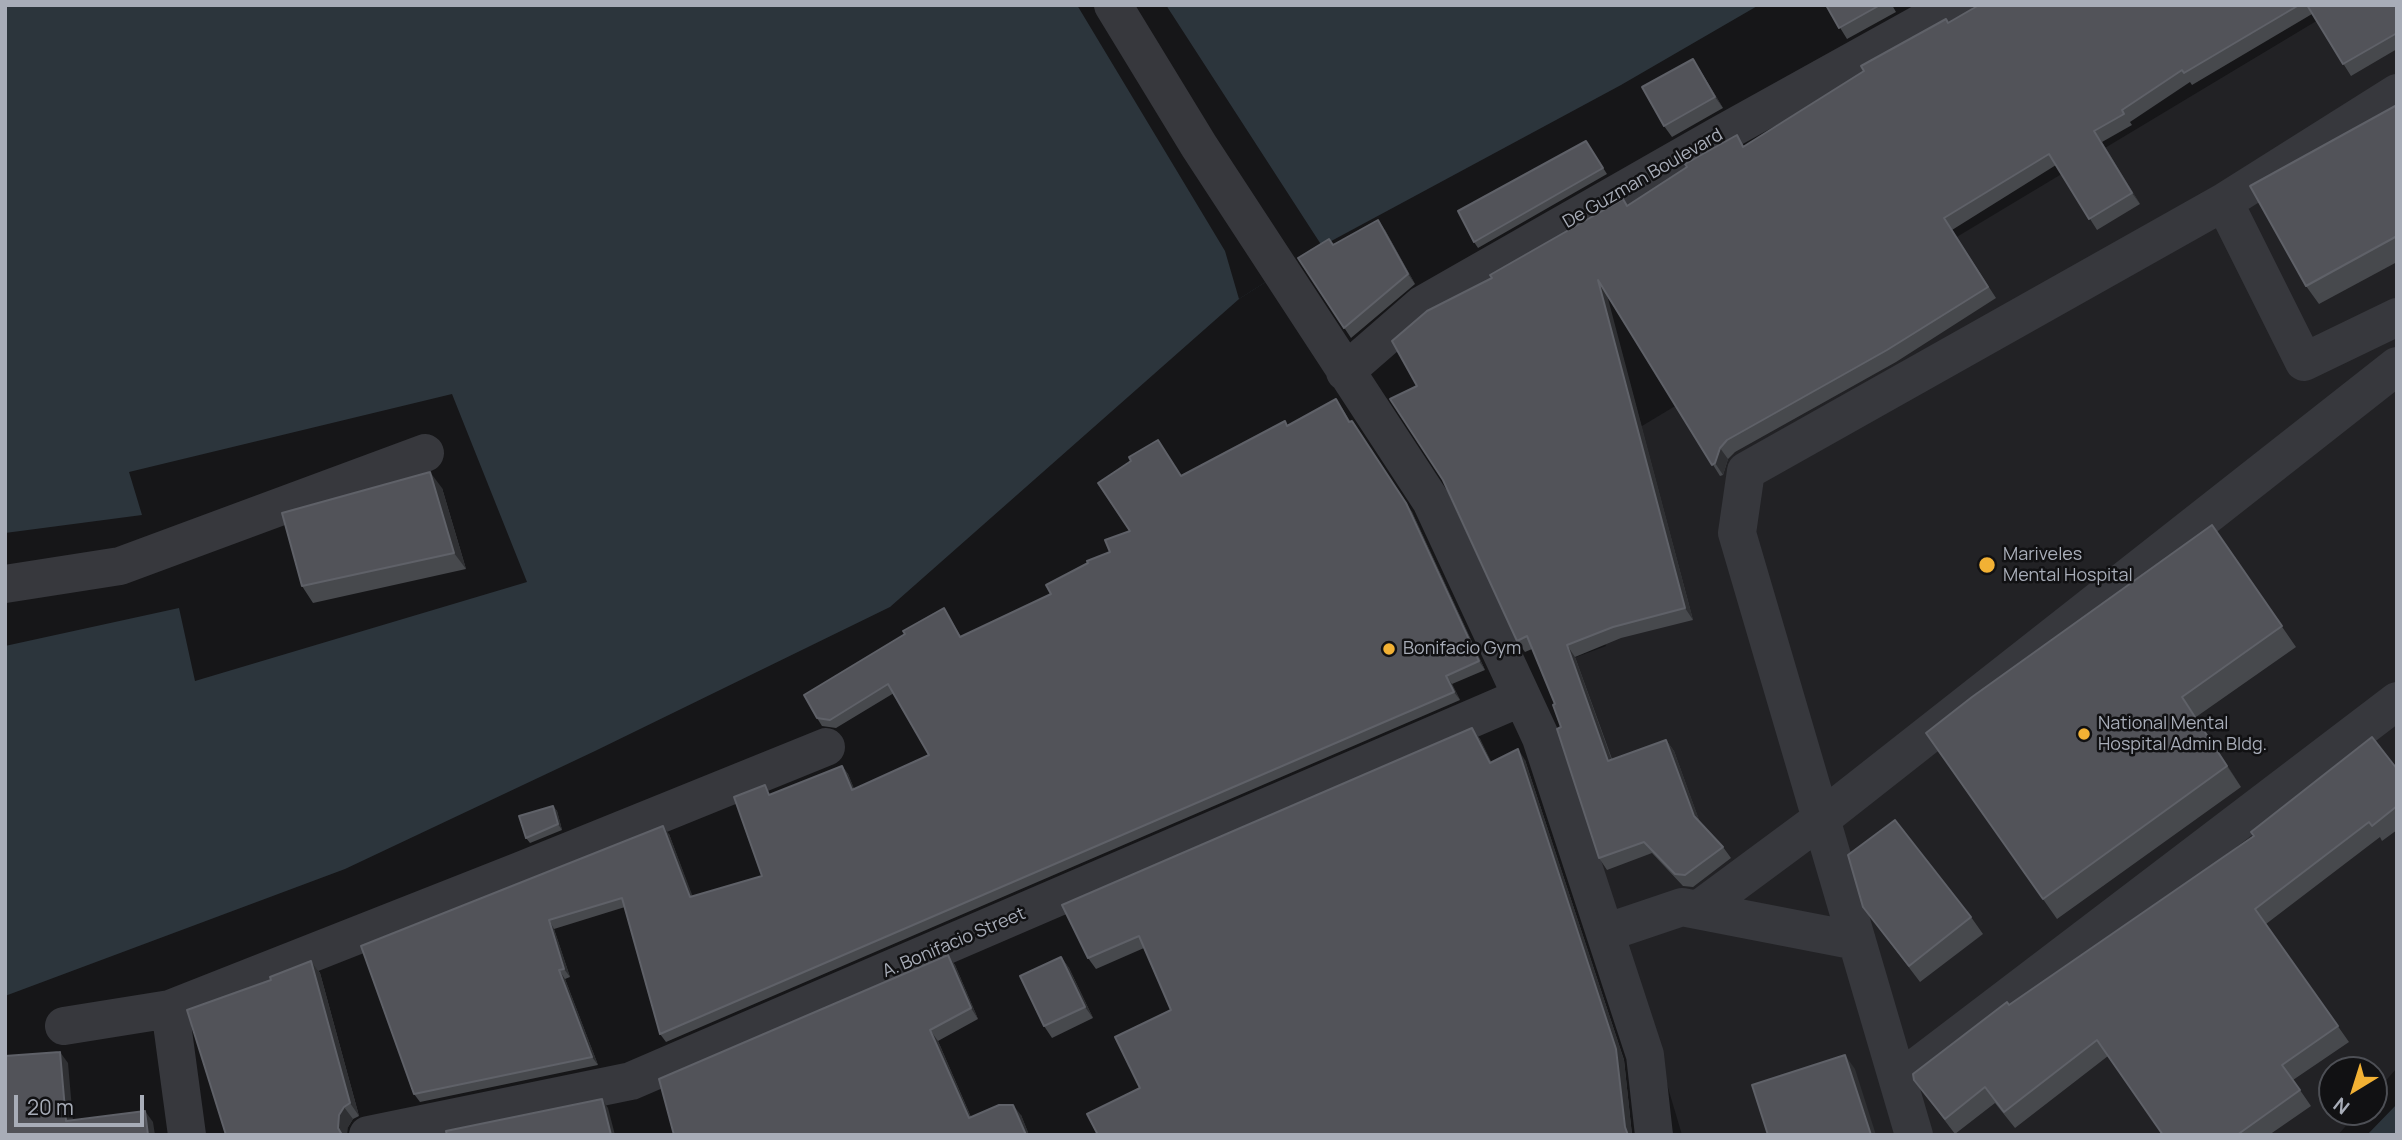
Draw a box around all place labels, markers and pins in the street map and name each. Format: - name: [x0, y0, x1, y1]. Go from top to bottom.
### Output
- place label: Mariveles Mental Hospital: [2003, 544, 2133, 586]
- marker: Mariveles Mental Hospital: [1977, 555, 1997, 575]
- place label: Bonifacio Gym: [1403, 638, 1521, 660]
- marker: Bonifacio Gym: [1381, 641, 1397, 657]
- place label: National Mental Hospital Admin Bldg.: [2098, 713, 2267, 756]
- marker: National Mental Hospital Admin Bldg.: [2076, 726, 2092, 742]

